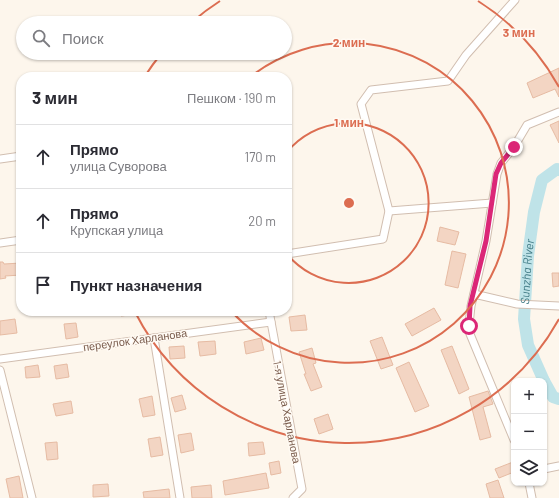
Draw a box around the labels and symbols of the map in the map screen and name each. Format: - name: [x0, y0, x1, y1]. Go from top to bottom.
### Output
- text: 3 мин: [503, 25, 535, 39]
- text: 2 мин: [333, 35, 365, 49]
- text: 1 мин: [334, 115, 364, 129]
- route end: [505, 138, 523, 156]
- centre of rings: [342, 196, 356, 210]
- water label: Sunzha River: [517, 237, 536, 305]
- route start: [460, 317, 478, 335]
- street label: переулок Харланова: [82, 326, 189, 353]
- street label: 1-я улица Харланова: [271, 359, 304, 465]

